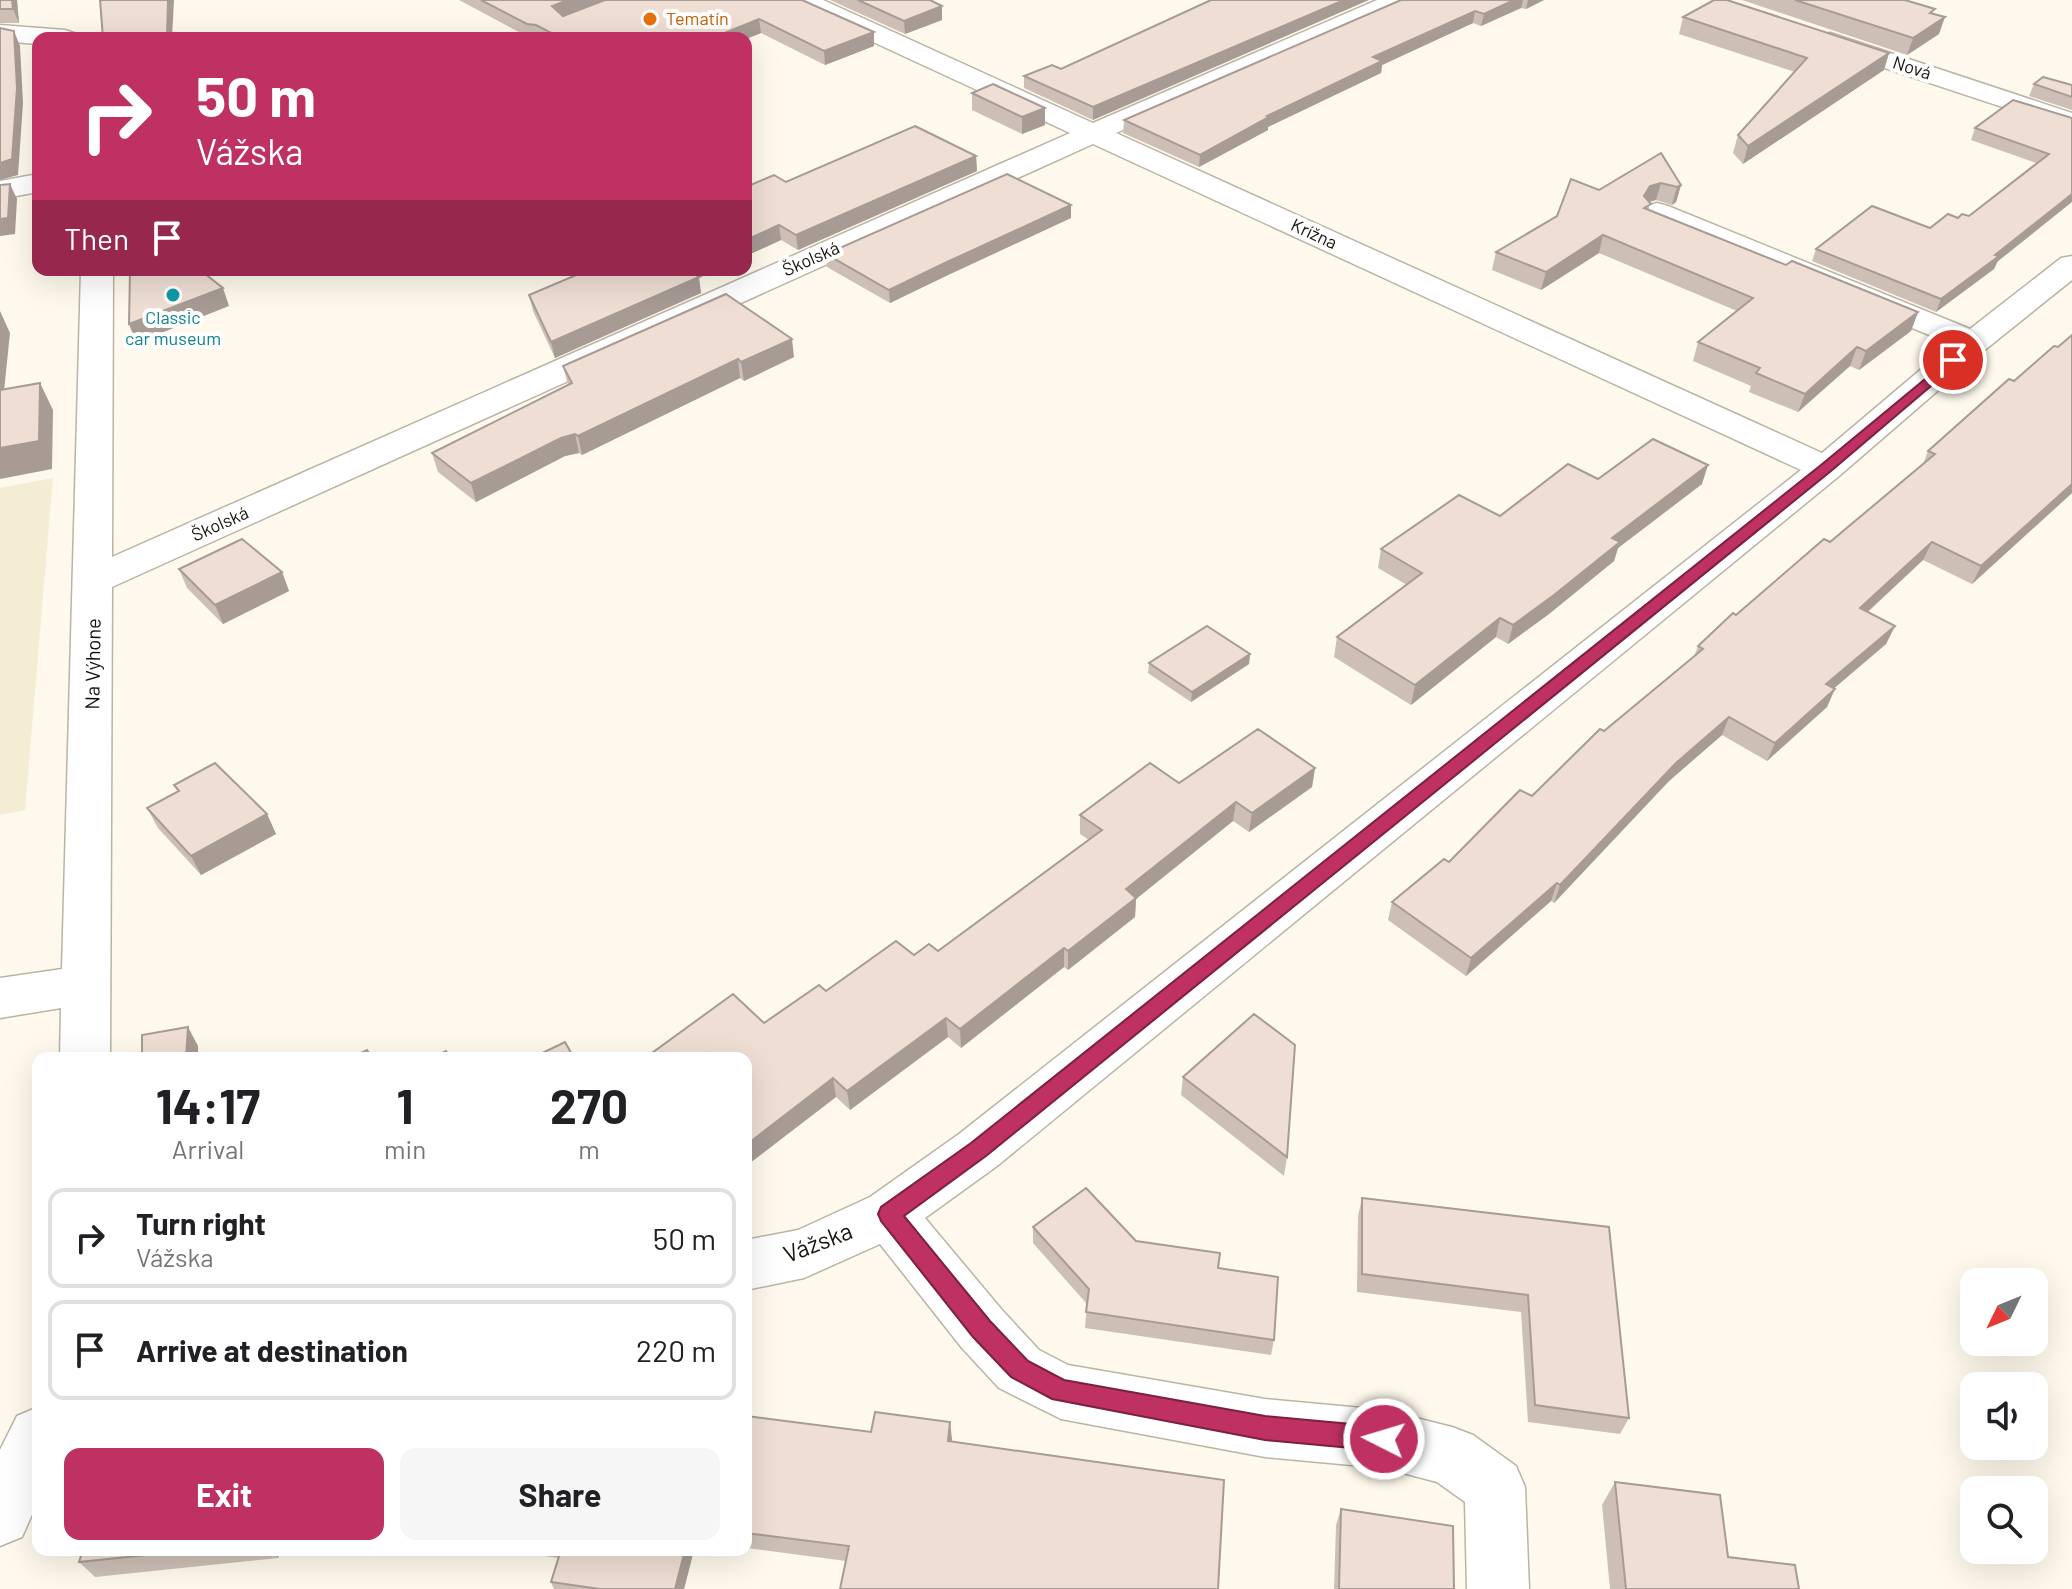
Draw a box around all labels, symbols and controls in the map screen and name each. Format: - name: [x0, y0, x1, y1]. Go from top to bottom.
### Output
- place label: Tematín: [666, 7, 729, 29]
- marker: Tematín: [641, 10, 659, 28]
- street label: Nová: [1890, 51, 1934, 84]
- text: 50 m: [196, 61, 316, 128]
- icon: right: [64, 64, 168, 168]
- text: Vážska: [196, 129, 303, 172]
- street label: Krížna: [1288, 213, 1341, 253]
- icon: arrive: [145, 216, 189, 260]
- text: Then: [64, 220, 129, 256]
- street label: Školská: [779, 236, 842, 280]
- marker: Classic car museum: [164, 286, 182, 304]
- place label: Classic car museum: [125, 306, 221, 349]
- pin: [1919, 326, 1987, 394]
- icon: arrive: [1931, 338, 1975, 382]
- street label: Školská: [188, 501, 251, 545]
- street label: Na Výhone: [79, 618, 105, 710]
- text: 14:17: [156, 1076, 260, 1134]
- text: 1: [397, 1076, 414, 1134]
- text: 270: [550, 1076, 628, 1134]
- text: Arrival: [172, 1133, 244, 1164]
- text: min: [384, 1133, 426, 1164]
- text: m: [578, 1133, 600, 1164]
- text: Turn right: [136, 1205, 266, 1241]
- street label: Vážska: [779, 1215, 856, 1268]
- icon: right: [68, 1216, 112, 1260]
- text: 50 m: [653, 1220, 716, 1256]
- text: Vážska: [136, 1241, 213, 1272]
- north arrow: [1960, 1268, 2048, 1356]
- map controls: [1960, 1268, 2048, 1564]
- icon: arrive: [68, 1328, 112, 1372]
- text: Arrive at destination: [136, 1332, 408, 1368]
- text: 220 m: [636, 1332, 716, 1368]
- button: sound: [1960, 1372, 2048, 1460]
- position arrow: [1342, 1397, 1426, 1481]
- button: Exit: [64, 1448, 384, 1540]
- button: Share: [400, 1448, 720, 1540]
- button: search: [1960, 1476, 2048, 1564]

